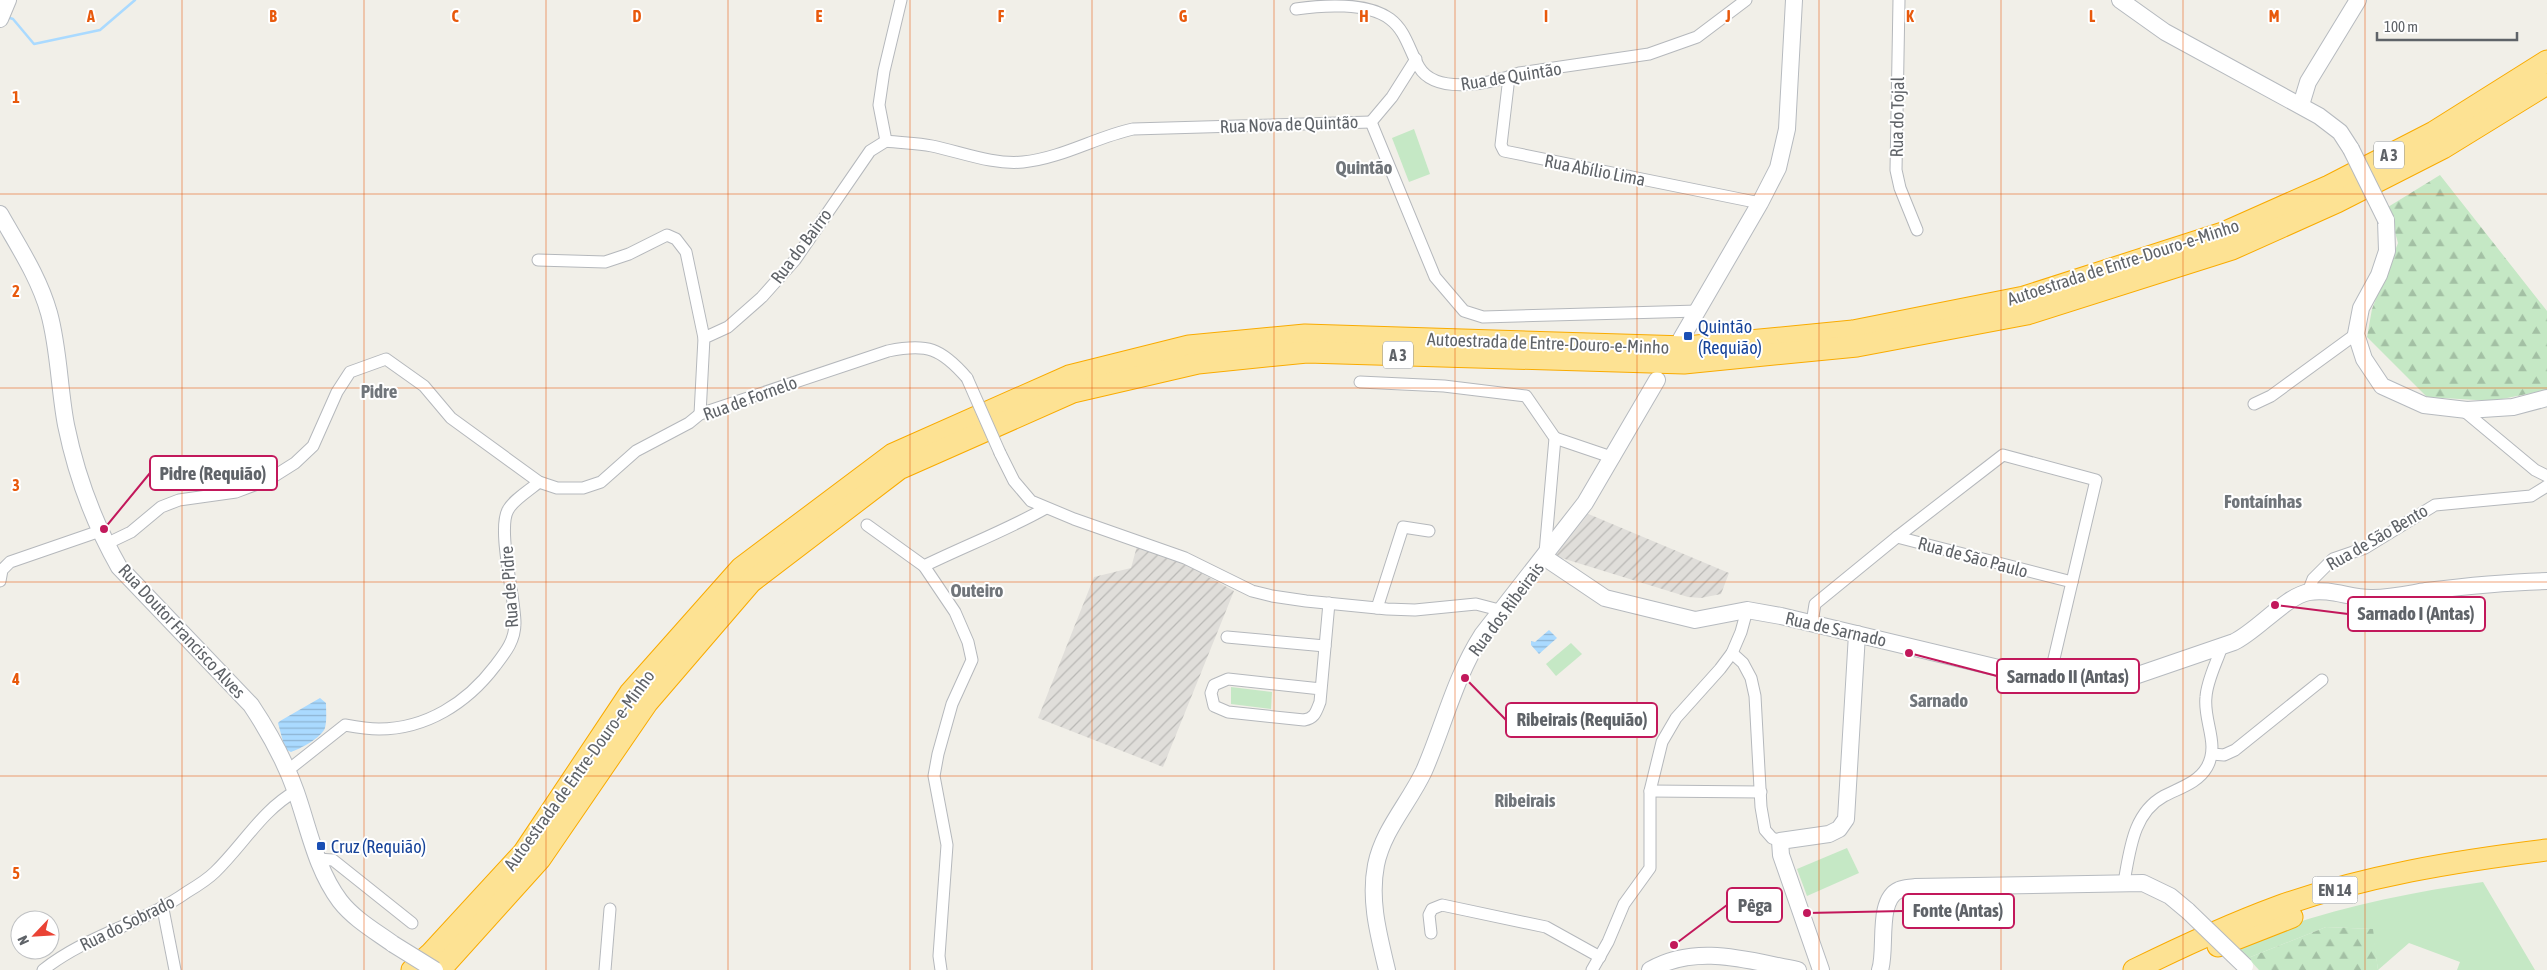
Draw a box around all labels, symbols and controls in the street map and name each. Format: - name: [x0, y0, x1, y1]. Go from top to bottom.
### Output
- text: A: [86, 7, 95, 25]
- text: B: [269, 7, 277, 25]
- text: C: [451, 7, 459, 25]
- text: D: [633, 7, 642, 25]
- text: E: [816, 7, 823, 25]
- text: F: [998, 7, 1005, 25]
- text: G: [1179, 7, 1188, 25]
- text: H: [1359, 7, 1369, 25]
- text: I: [1544, 7, 1548, 25]
- text: J: [1724, 7, 1731, 25]
- text: K: [1906, 7, 1914, 25]
- text: L: [2089, 7, 2096, 25]
- text: M: [2269, 7, 2279, 25]
- scale bar: [2377, 10, 2517, 42]
- text: 100 m: [2384, 18, 2418, 35]
- street label: Rua de Quintão: [1459, 58, 1563, 94]
- street label: Rua do Tojal: [1886, 76, 1908, 157]
- text: 1: [12, 88, 20, 106]
- street label: Rua Nova de Quintão: [1219, 111, 1359, 137]
- road number: A 3: [2374, 142, 2404, 168]
- street label: Rua Abílio Lima: [1543, 150, 1647, 190]
- district label: Quintão: [1335, 156, 1393, 178]
- street label: Rua do Bairro: [766, 204, 836, 288]
- street label: Autoestrada de Entre-Douro-e-Minho: [2004, 215, 2242, 309]
- text: 2: [12, 282, 20, 300]
- place label: Quintão (Requião): [1698, 316, 1762, 358]
- street label: Autoestrada de Entre-Douro-e-Minho: [1427, 328, 1669, 358]
- marker: Quintão (Requião): [1682, 330, 1694, 342]
- road number: A 3: [1383, 342, 1413, 368]
- street label: Rua de Fornelo: [700, 371, 800, 425]
- district label: Pidre: [361, 380, 398, 402]
- callout: Pidre (Requião): [150, 456, 277, 490]
- text: Pidre (Requião): [160, 462, 266, 484]
- text: 3: [12, 476, 20, 494]
- district label: Fontaínhas: [2224, 490, 2302, 512]
- street label: Rua de São Bento: [2323, 500, 2431, 574]
- street label: Rua de São Paulo: [1916, 532, 2030, 582]
- street label: Rua de Pidre: [496, 545, 522, 629]
- street label: Rua dos Ribeirais: [1464, 558, 1548, 660]
- street label: Rua Doutor Francisco Alves: [114, 560, 250, 702]
- district label: Outeiro: [950, 579, 1004, 601]
- callout: Sarnado I (Antas): [2348, 597, 2485, 631]
- text: Sarnado I (Antas): [2357, 602, 2475, 624]
- street label: Rua de Sarnado: [1783, 607, 1889, 651]
- callout: Sarnado II (Antas): [1997, 659, 2139, 693]
- text: Sarnado II (Antas): [2007, 665, 2129, 687]
- street label: Autoestrada de Entre-Douro-e-Minho: [499, 666, 659, 874]
- text: 4: [11, 670, 20, 688]
- district label: Sarnado: [1910, 689, 1968, 711]
- callout: Ribeirais (Requião): [1506, 703, 1657, 737]
- text: Ribeirais (Requião): [1516, 708, 1648, 730]
- district label: Ribeirais: [1494, 789, 1556, 811]
- place label: Cruz (Requião): [331, 836, 426, 857]
- marker: Cruz (Requião): [315, 840, 327, 852]
- text: 5: [12, 864, 20, 882]
- road number: EN 14: [2312, 876, 2358, 904]
- callout: Pêga: [1727, 888, 1782, 922]
- street label: Rua do Sobrado: [76, 891, 178, 955]
- text: Pêga: [1738, 894, 1772, 916]
- callout: Fonte (Antas): [1903, 894, 2014, 928]
- text: Fonte (Antas): [1913, 899, 2003, 921]
- north arrow: [10, 910, 60, 960]
- text: N: [14, 933, 32, 948]

